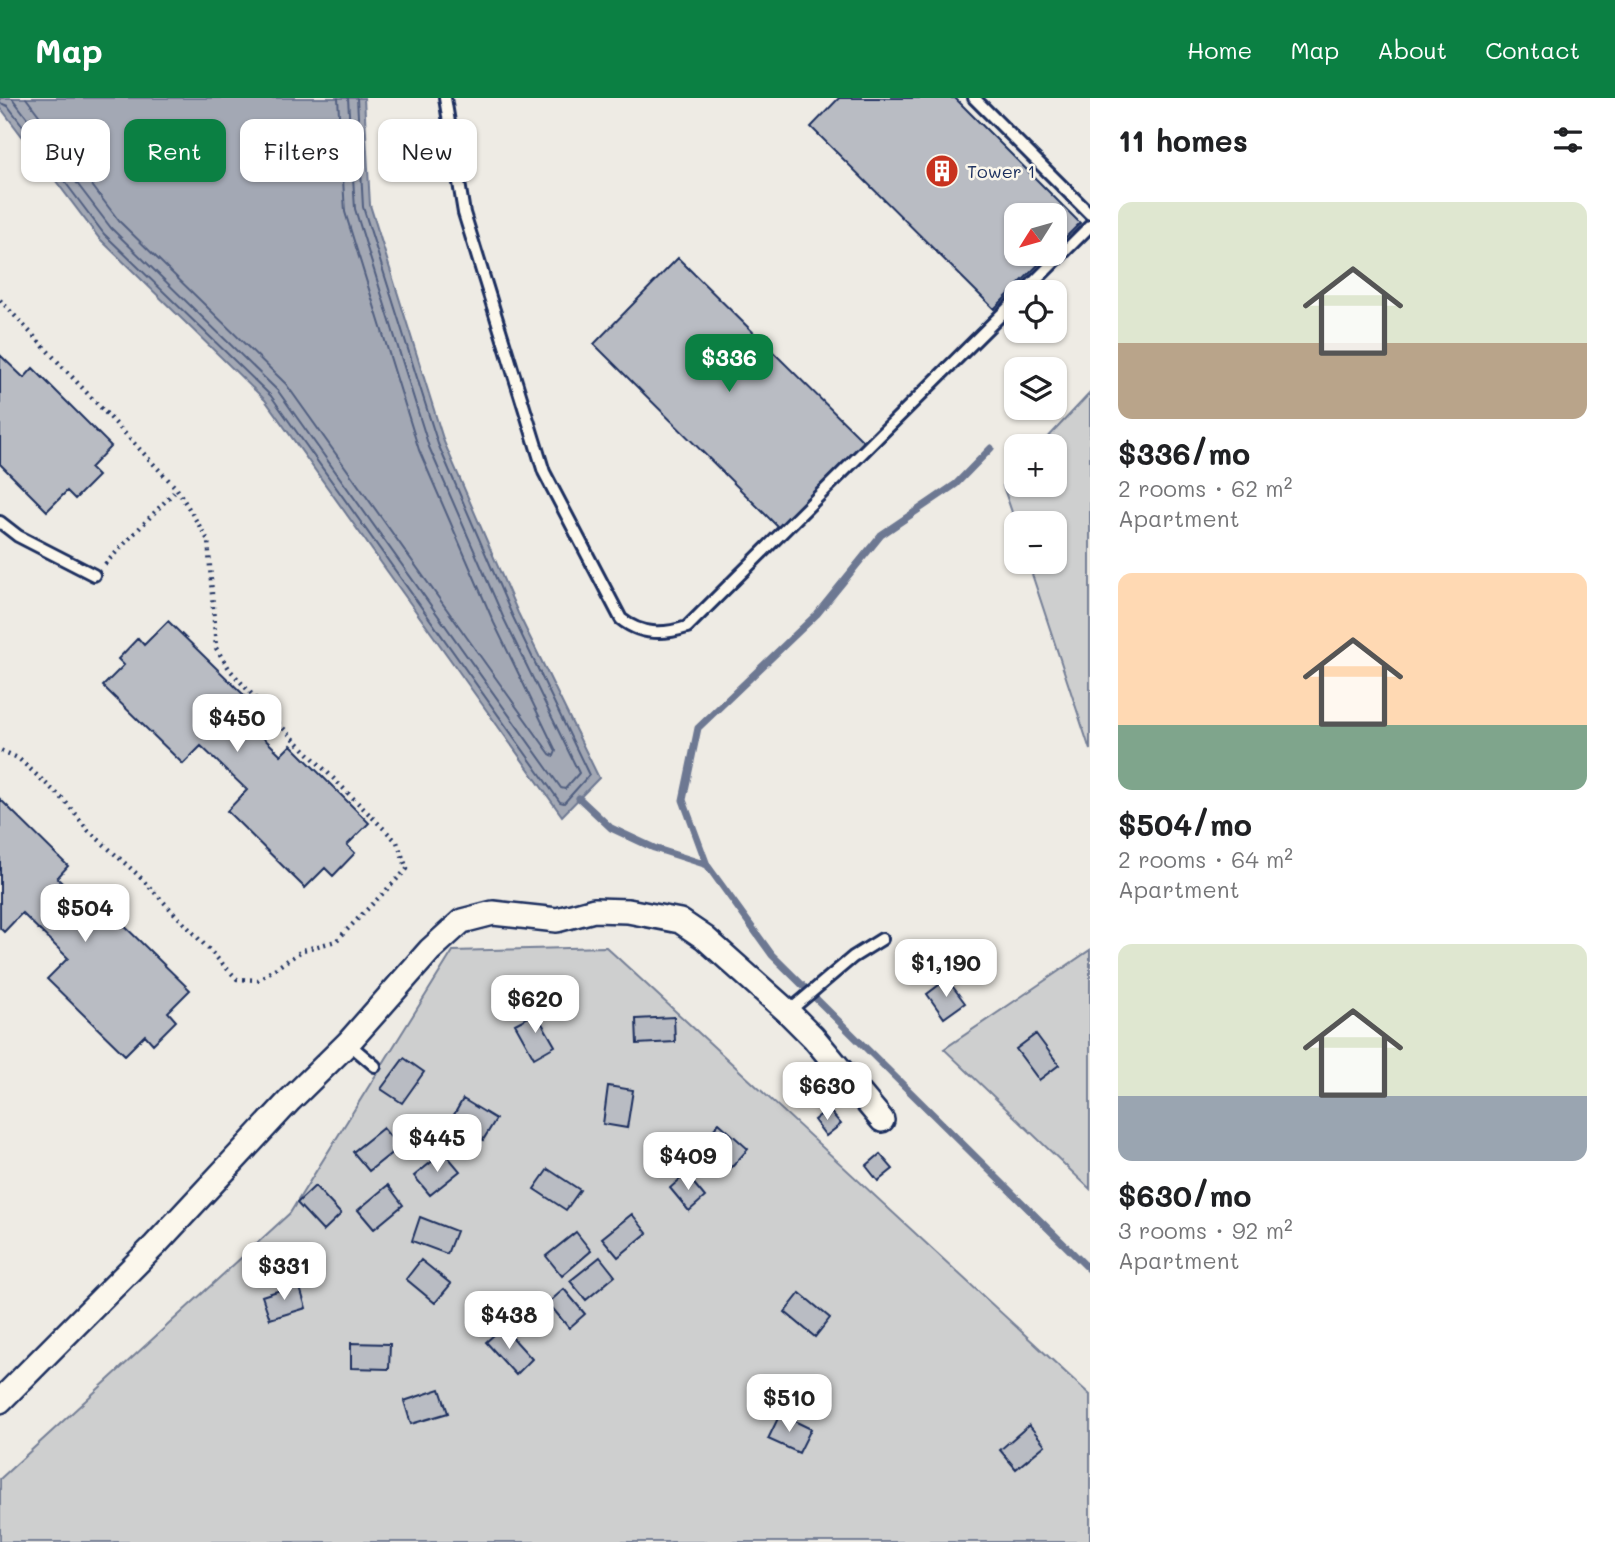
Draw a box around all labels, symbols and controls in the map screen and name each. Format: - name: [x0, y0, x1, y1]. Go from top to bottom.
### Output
- text: Map: [35, 28, 103, 71]
- text: Home: [1187, 34, 1252, 65]
- text: Map: [1290, 34, 1339, 65]
- text: About: [1377, 34, 1447, 65]
- text: Contact: [1485, 34, 1580, 65]
- chip: Buy: [21, 119, 110, 182]
- chip: Rent: [124, 119, 226, 182]
- chip: Filters: [240, 119, 364, 182]
- chip: New: [378, 119, 477, 182]
- text: 11 homes: [1118, 120, 1248, 160]
- icon: filters: [1549, 121, 1587, 159]
- building icon: Tower 1: [923, 152, 961, 190]
- place label: Tower 1: [967, 159, 1036, 183]
- north arrow: [1004, 203, 1068, 266]
- map controls: [1004, 203, 1067, 574]
- icon: home: [1290, 248, 1416, 374]
- button: locate: [1004, 280, 1067, 343]
- pin: $336: [688, 334, 770, 394]
- text: $336: [701, 342, 757, 372]
- button: layers: [1004, 357, 1067, 420]
- text: $336/mo: [1118, 433, 1250, 473]
- button: +: [1004, 434, 1067, 497]
- text: 2 rooms · 62 m²: [1118, 473, 1292, 503]
- text: Apartment: [1118, 503, 1240, 533]
- button: −: [1004, 511, 1067, 574]
- icon: home: [1290, 619, 1416, 745]
- pin: $450: [196, 694, 278, 754]
- text: $450: [208, 702, 266, 732]
- text: $504/mo: [1118, 804, 1252, 844]
- text: 2 rooms · 64 m²: [1118, 844, 1293, 874]
- text: Apartment: [1118, 874, 1240, 904]
- pin: $504: [44, 884, 126, 944]
- text: $504: [56, 892, 114, 922]
- pin: $1,190: [889, 940, 1003, 999]
- text: $1,190: [911, 947, 981, 977]
- pin: $620: [494, 976, 576, 1035]
- text: $620: [507, 983, 563, 1013]
- icon: home: [1290, 990, 1416, 1116]
- pin: $630: [786, 1062, 868, 1122]
- text: $630: [799, 1070, 855, 1100]
- pin: $445: [396, 1114, 478, 1174]
- text: $445: [409, 1122, 465, 1152]
- pin: $409: [647, 1132, 729, 1192]
- text: $409: [659, 1140, 717, 1170]
- text: $630/mo: [1118, 1175, 1252, 1215]
- text: 3 rooms · 92 m²: [1118, 1215, 1293, 1245]
- pin: $331: [243, 1242, 325, 1302]
- text: Apartment: [1118, 1245, 1240, 1275]
- text: $331: [258, 1250, 310, 1280]
- pin: $438: [468, 1292, 550, 1351]
- text: $438: [481, 1299, 537, 1329]
- pin: $510: [748, 1374, 830, 1434]
- text: $510: [763, 1382, 815, 1412]

